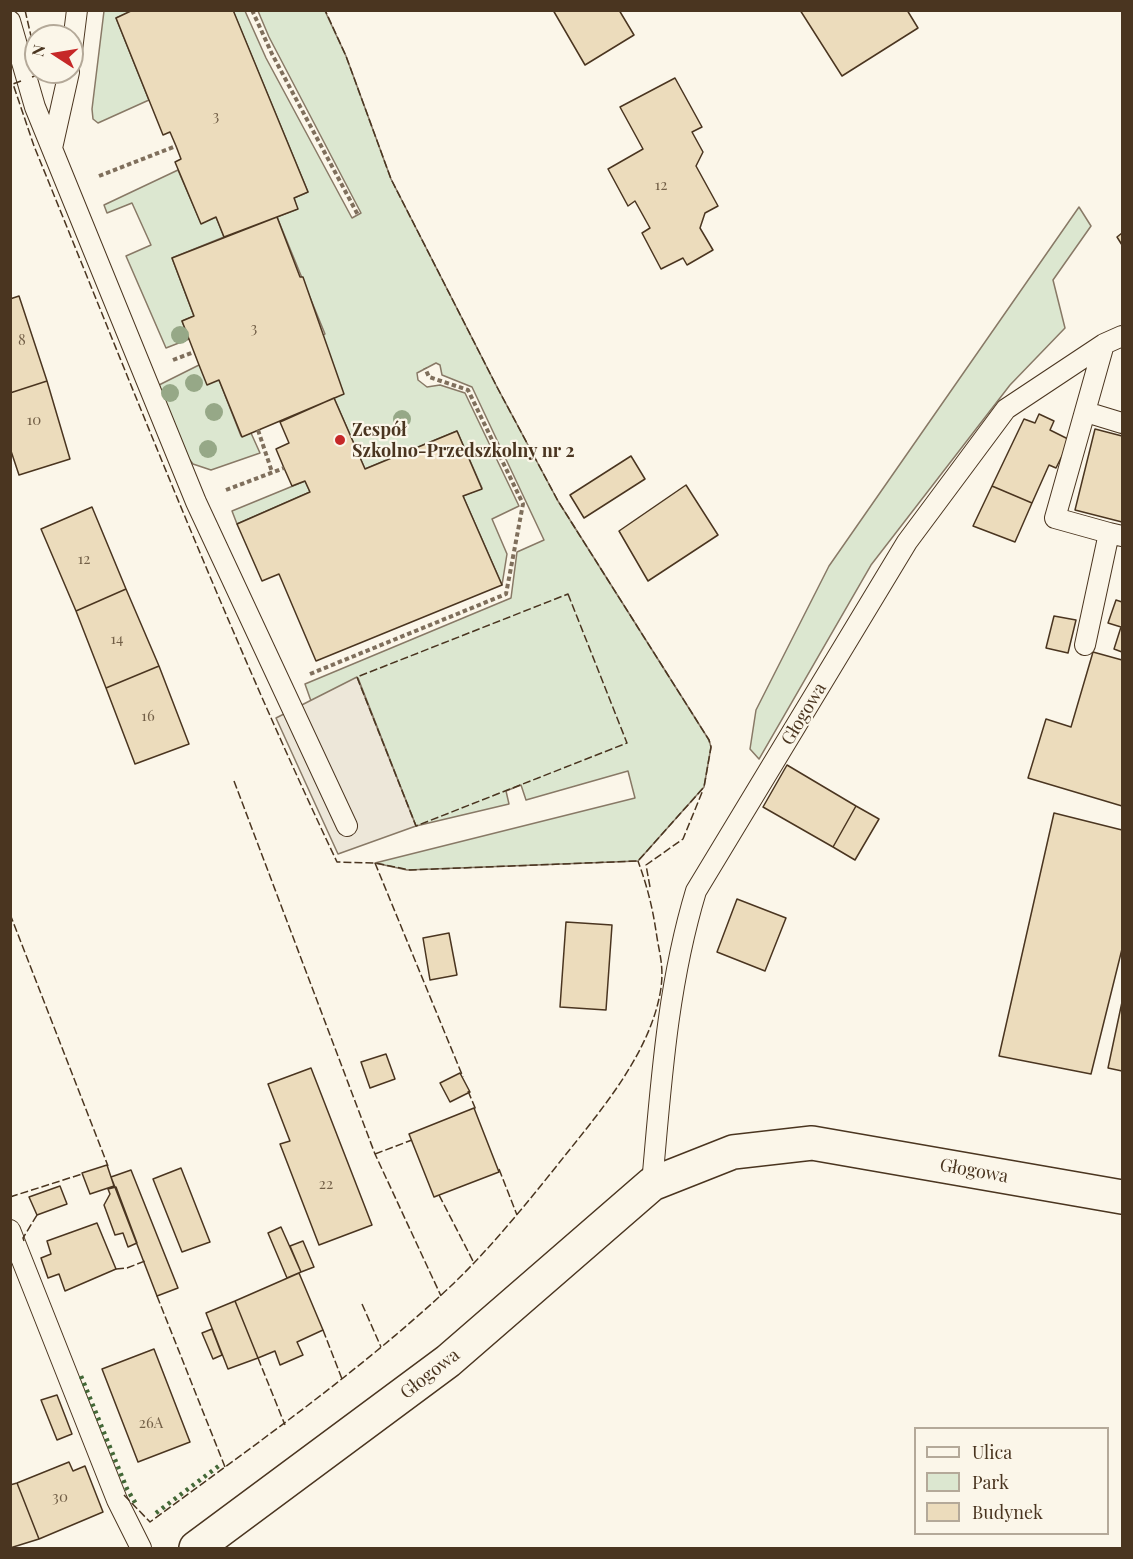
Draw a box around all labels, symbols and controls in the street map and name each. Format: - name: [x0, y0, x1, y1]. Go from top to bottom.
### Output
- north arrow: [24, 24, 84, 84]
- text: N: [26, 43, 49, 58]
- house number: 3: [213, 107, 219, 125]
- house number: 12: [655, 176, 667, 194]
- house number: 3: [251, 319, 257, 337]
- house number: 8: [18, 331, 26, 349]
- house number: 10: [27, 411, 41, 429]
- place label: Zespół Szkolno-Przedszkolny nr 2: [352, 419, 575, 462]
- marker: Zespół Szkolno-Przedszkolny nr 2: [333, 433, 347, 447]
- house number: 12: [78, 550, 90, 568]
- house number: 14: [111, 630, 123, 648]
- street label: Głogowa: [777, 679, 831, 749]
- house number: 16: [141, 707, 155, 725]
- street label: Głogowa: [938, 1154, 1010, 1188]
- house number: 22: [319, 1175, 333, 1193]
- street label: Głogowa: [396, 1344, 464, 1404]
- house number: 26A: [139, 1414, 163, 1432]
- legend: [914, 1427, 1109, 1535]
- text: Ulica: [972, 1440, 1012, 1464]
- text: Park: [972, 1470, 1009, 1494]
- house number: 30: [52, 1488, 68, 1506]
- text: Budynek: [972, 1500, 1043, 1524]

